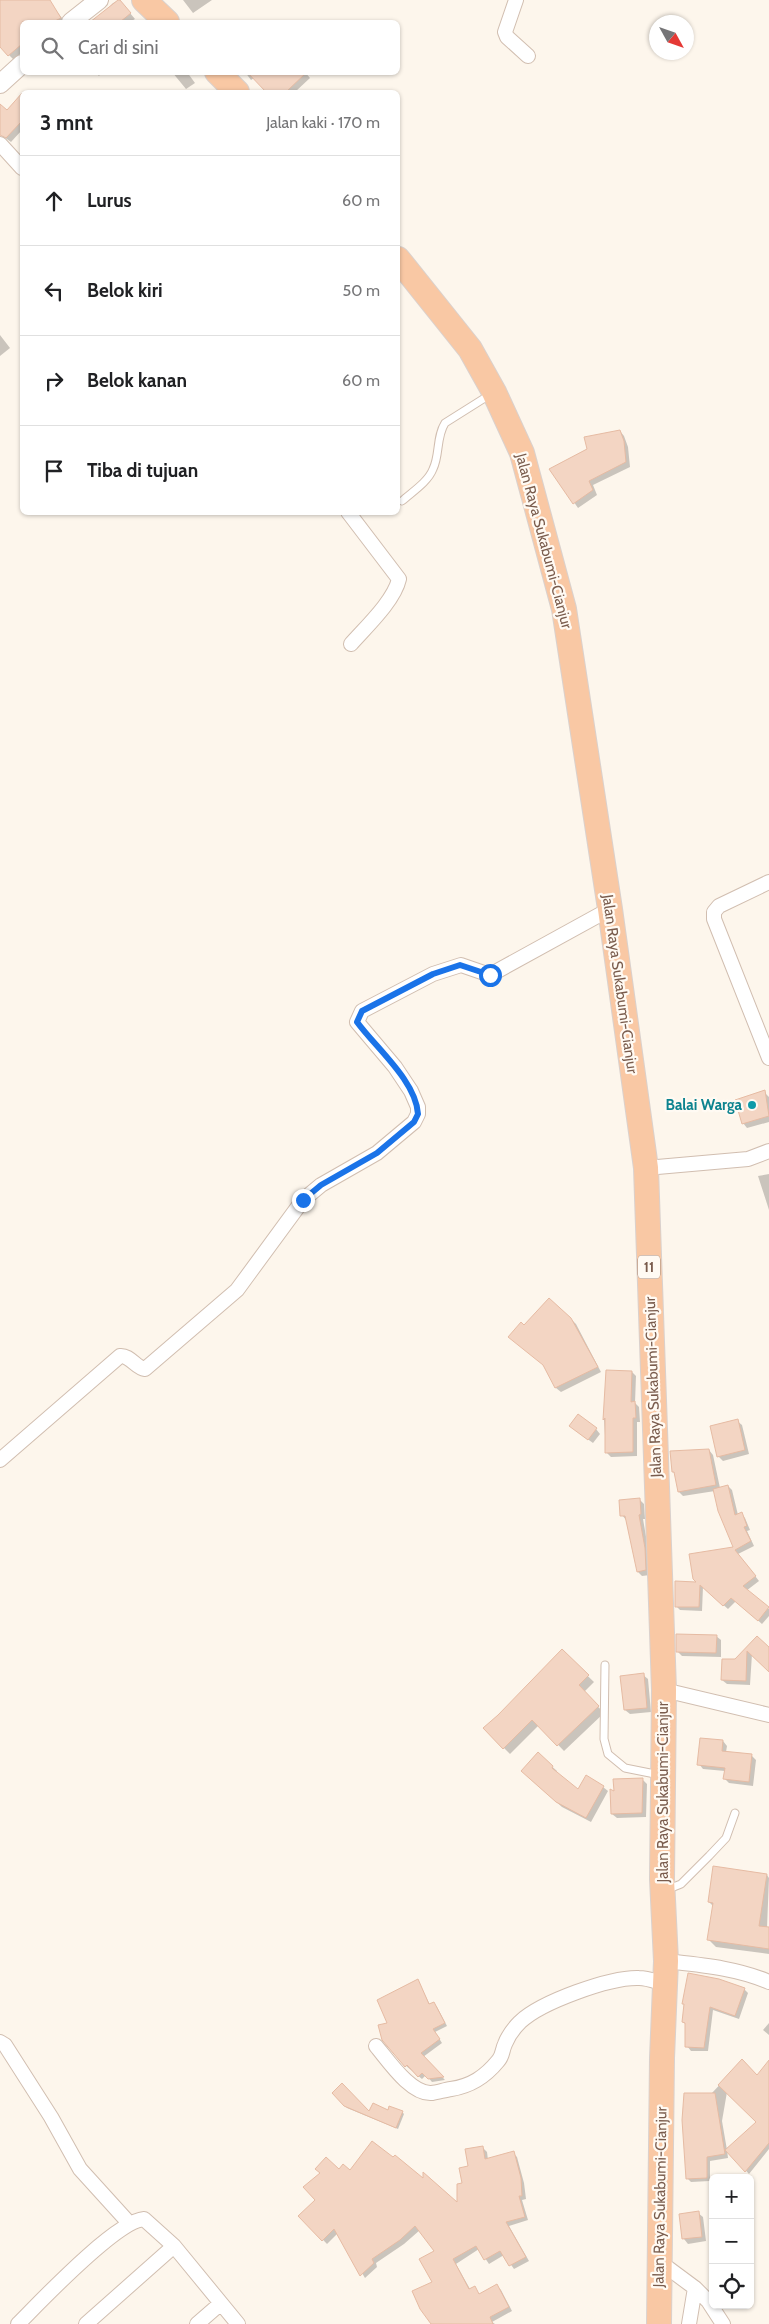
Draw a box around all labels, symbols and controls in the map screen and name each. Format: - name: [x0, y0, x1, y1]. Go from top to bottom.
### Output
- north arrow: [649, 15, 694, 60]
- search box: [20, 20, 400, 75]
- icon: search: [38, 34, 66, 62]
- text: Cari di sini: [78, 36, 159, 59]
- text: 3 mnt: [40, 110, 93, 135]
- text: Jalan kaki · 170 m: [266, 113, 380, 132]
- icon: ahead: [40, 187, 68, 215]
- text: Lurus: [87, 189, 132, 212]
- text: 60 m: [342, 191, 380, 210]
- icon: left: [40, 277, 68, 305]
- text: Belok kiri: [87, 279, 163, 302]
- text: 50 m: [343, 281, 380, 300]
- icon: right: [40, 367, 68, 395]
- text: Belok kanan: [87, 369, 187, 392]
- text: 60 m: [342, 371, 380, 390]
- street label: Jalan Raya Sukabumi-Cianjur: [512, 450, 576, 631]
- icon: arrive: [40, 457, 68, 485]
- text: Tiba di tujuan: [87, 459, 198, 482]
- street label: Jalan Raya Sukabumi-Cianjur: [598, 892, 642, 1075]
- route start: [479, 964, 502, 987]
- place label: Balai Warga: [666, 1096, 743, 1114]
- marker: Balai Warga: [746, 1099, 758, 1111]
- route end: [292, 1189, 315, 1212]
- road number: 11: [638, 1256, 660, 1278]
- street label: Jalan Raya Sukabumi-Cianjur: [641, 1296, 665, 1479]
- street label: Jalan Raya Sukabumi-Cianjur: [654, 1701, 672, 1883]
- street label: Jalan Raya Sukabumi-Cianjur: [649, 2106, 671, 2289]
- map controls: [709, 2174, 754, 2309]
- button: +: [709, 2174, 754, 2219]
- button: −: [709, 2219, 754, 2264]
- button: locate: [709, 2264, 754, 2309]

